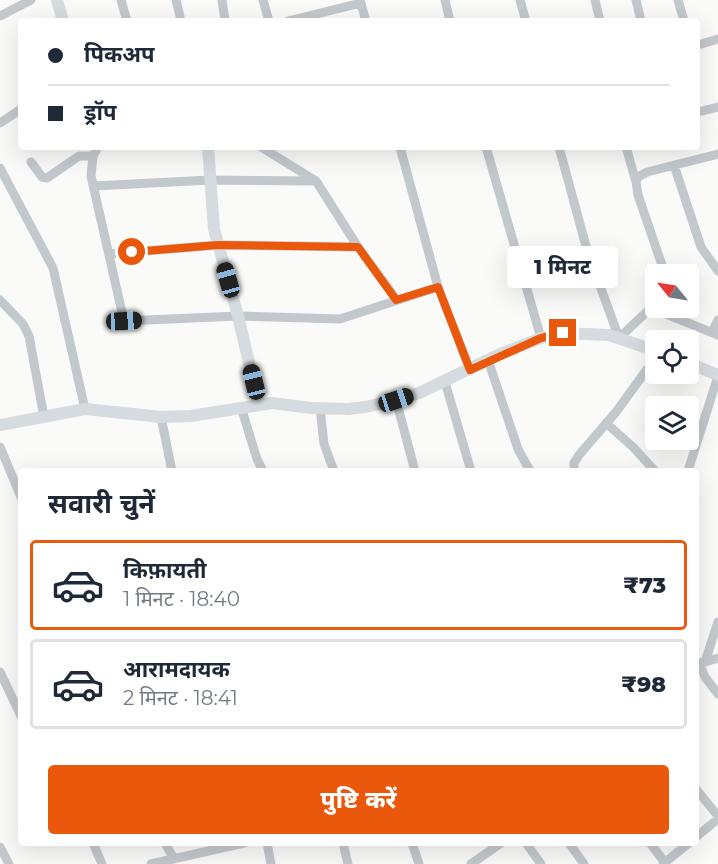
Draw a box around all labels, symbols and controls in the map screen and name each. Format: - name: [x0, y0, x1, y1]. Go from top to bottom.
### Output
- text: पिकअप: [84, 41, 155, 68]
- text: ड्रॉप: [84, 99, 117, 126]
- route start: [118, 238, 145, 265]
- callout: 1 मिनट: [508, 246, 618, 288]
- text: 1 मिनट: [534, 255, 591, 279]
- car: [214, 260, 242, 300]
- north arrow: [645, 264, 699, 318]
- map controls: [645, 264, 699, 450]
- car: [106, 311, 142, 331]
- route end: [549, 319, 576, 346]
- button: locate: [645, 330, 699, 384]
- car: [241, 362, 267, 402]
- car: [376, 386, 416, 414]
- button: layers: [645, 396, 699, 450]
- text: सवारी चुनें: [48, 487, 155, 520]
- text: किफ़ायती: [123, 557, 207, 584]
- icon: car: [51, 558, 105, 612]
- text: ₹73: [623, 572, 666, 599]
- text: 1 मिनट · 18:40: [123, 587, 240, 611]
- text: आरामदायक: [123, 656, 230, 683]
- icon: car: [51, 657, 105, 711]
- text: ₹98: [621, 671, 666, 698]
- text: 2 मिनट · 18:41: [123, 686, 238, 710]
- button: पुष्टि करें: [48, 765, 669, 834]

